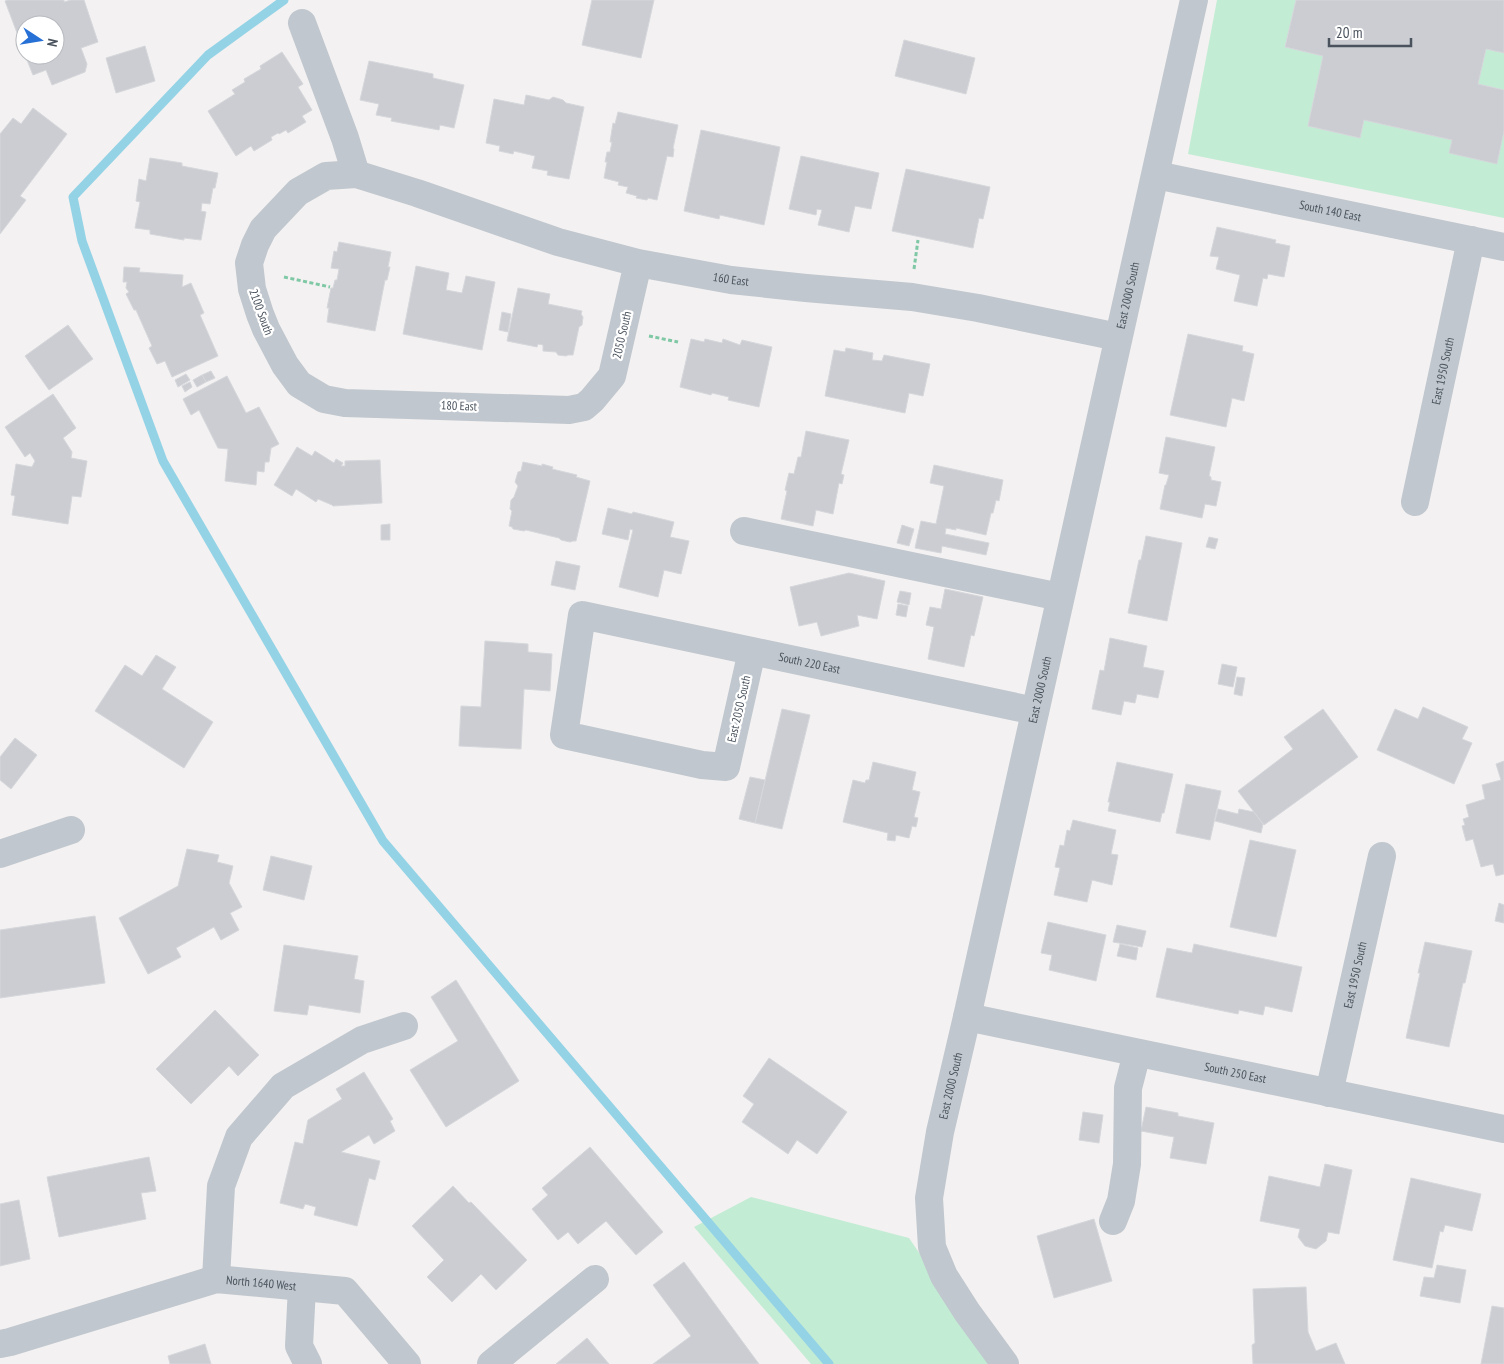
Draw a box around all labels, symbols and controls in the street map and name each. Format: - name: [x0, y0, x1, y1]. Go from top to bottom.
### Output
- north arrow: [15, 15, 65, 65]
- scale bar: [1329, 15, 1412, 47]
- text: 20 m: [1336, 23, 1362, 42]
- text: N: [43, 37, 62, 48]
- street label: South 140 East: [1298, 197, 1363, 224]
- street label: East 2000 South: [1113, 260, 1142, 330]
- street label: 160 East: [712, 269, 750, 289]
- street label: 2100 South: [246, 287, 277, 337]
- street label: 2050 South: [609, 310, 634, 360]
- street label: East 1950 South: [1428, 336, 1457, 406]
- street label: 180 East: [441, 397, 478, 414]
- street label: South 220 East: [777, 649, 842, 677]
- street label: East 2000 South: [1025, 655, 1054, 725]
- street label: East 2050 South: [724, 674, 753, 744]
- street label: East 1950 South: [1340, 940, 1370, 1010]
- street label: East 2000 South: [935, 1051, 965, 1121]
- street label: South 250 East: [1203, 1059, 1268, 1086]
- street label: North 1640 West: [226, 1272, 298, 1293]

